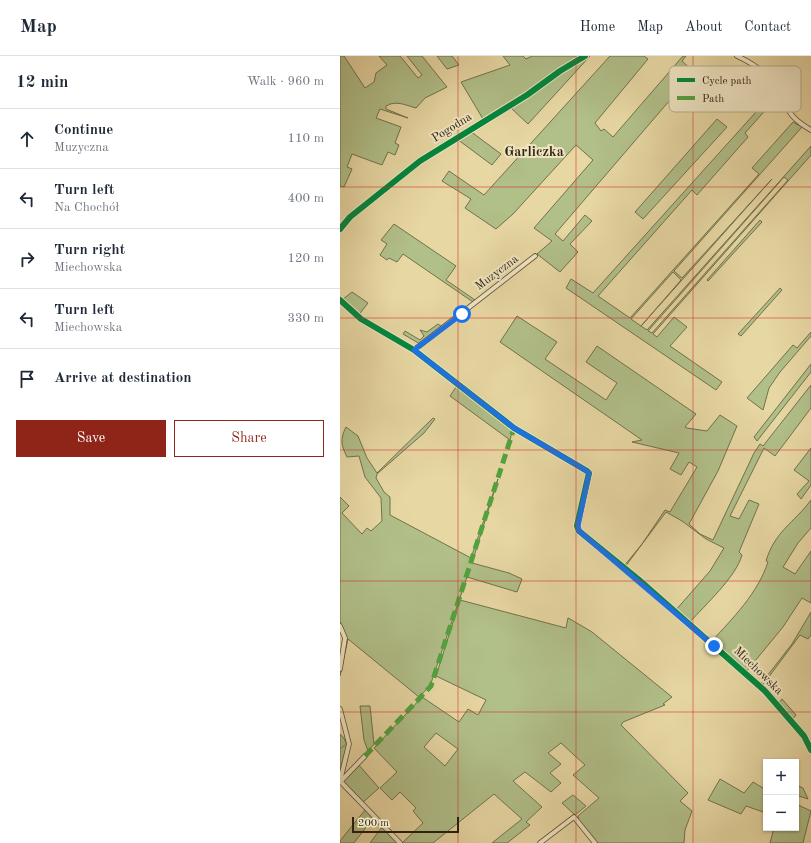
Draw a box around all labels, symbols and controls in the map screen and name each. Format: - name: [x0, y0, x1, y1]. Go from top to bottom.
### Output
- text: Map: [20, 18, 57, 37]
- text: Home: [580, 20, 615, 34]
- text: Map: [637, 20, 663, 34]
- text: About: [685, 20, 722, 34]
- text: Contact: [744, 20, 791, 34]
- legend: [669, 66, 801, 112]
- text: 12 min: [16, 74, 69, 91]
- text: Walk · 960 m: [247, 75, 324, 88]
- text: Cycle path: [702, 76, 752, 87]
- text: Path: [702, 94, 724, 105]
- street label: Pogodna: [430, 111, 474, 145]
- text: Continue: [54, 123, 113, 138]
- icon: ahead: [16, 128, 38, 150]
- text: 110 m: [287, 132, 324, 145]
- text: Muzyczna: [54, 141, 109, 154]
- district label: Garliczka: [504, 145, 564, 159]
- text: Turn left: [54, 183, 114, 198]
- icon: left: [16, 188, 38, 210]
- text: 400 m: [287, 192, 324, 205]
- text: Na Chochół: [54, 201, 119, 214]
- text: Turn right: [54, 243, 125, 258]
- icon: right: [16, 248, 38, 270]
- text: 120 m: [287, 252, 324, 265]
- street label: Muzyczna: [473, 253, 521, 293]
- text: Miechowska: [54, 261, 122, 274]
- text: Turn left: [54, 303, 114, 318]
- route start: [453, 305, 471, 323]
- icon: left: [16, 308, 38, 330]
- text: 330 m: [287, 312, 324, 325]
- text: Miechowska: [54, 321, 122, 334]
- icon: arrive: [16, 368, 38, 390]
- text: Arrive at destination: [54, 371, 192, 386]
- button: Save: [16, 420, 166, 457]
- button: Share: [174, 420, 324, 457]
- route end: [705, 637, 723, 655]
- street label: Miechowska: [731, 645, 785, 697]
- map controls: [763, 759, 799, 831]
- button: +: [763, 759, 799, 795]
- button: −: [763, 795, 799, 831]
- scale bar: [352, 815, 459, 834]
- text: 200 m: [358, 818, 389, 829]

